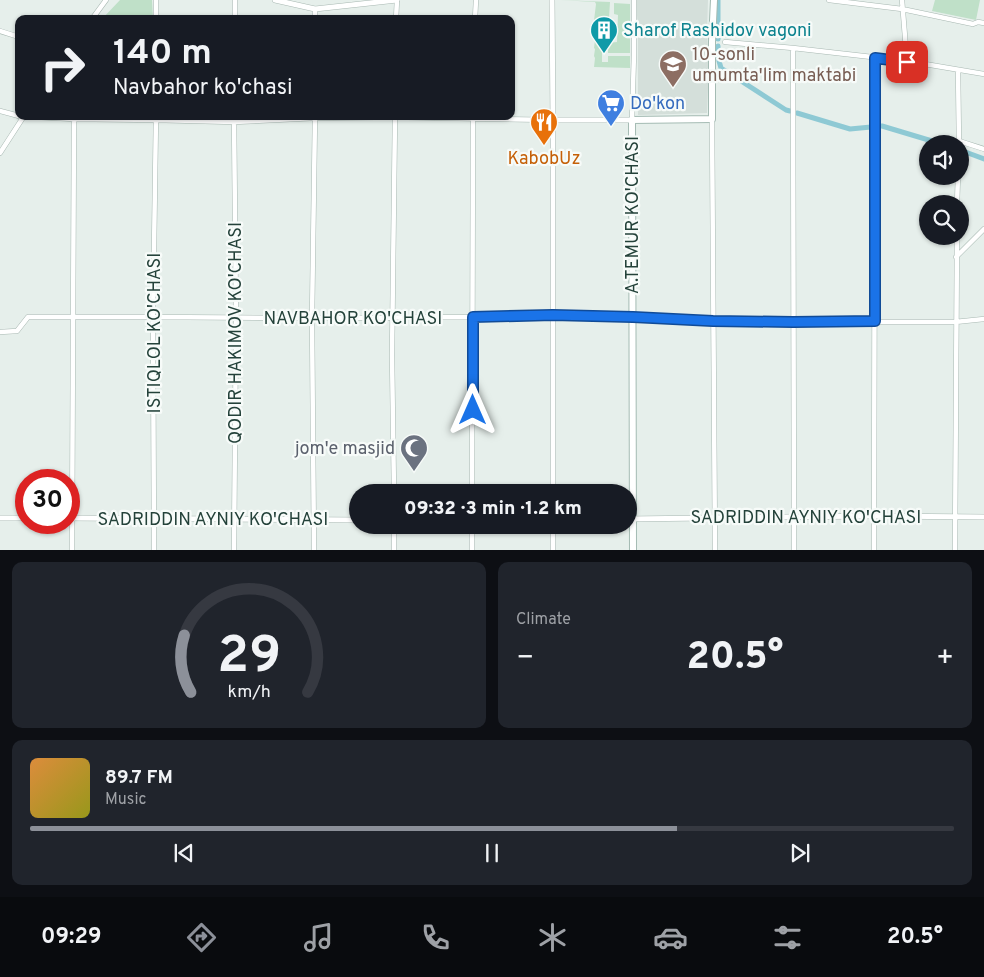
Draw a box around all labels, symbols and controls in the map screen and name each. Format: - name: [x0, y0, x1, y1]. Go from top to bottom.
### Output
- building icon: Sharof Rashidov vagoni: [589, 15, 619, 54]
- place label: Sharof Rashidov vagoni: [623, 20, 812, 43]
- text: 140 m: [113, 32, 212, 76]
- icon: right: [30, 35, 95, 100]
- pin: [886, 41, 928, 83]
- place label: 10-sonli umumta'lim maktabi: [692, 44, 856, 88]
- icon: arrive: [893, 48, 921, 76]
- school or university icon: 10-sonli umumta'lim maktabi: [658, 49, 688, 88]
- text: Navbahor ko'chasi: [113, 75, 293, 102]
- supermarket icon: Do'kon: [596, 88, 626, 127]
- place label: Do'kon: [630, 93, 685, 116]
- restaurant icon: KabobUz: [529, 107, 559, 146]
- map controls: [919, 135, 969, 245]
- button: sound: [919, 135, 969, 185]
- street label: A.TEMUR KO'CHASI: [622, 136, 645, 294]
- place label: KabobUz: [507, 148, 581, 171]
- button: search: [919, 195, 969, 245]
- street label: QODIR HAKIMOV KO'CHASI: [225, 222, 248, 444]
- street label: ISTIQLOL KO'CHASI: [144, 253, 167, 413]
- street label: NAVBAHOR KO'CHASI: [264, 308, 442, 331]
- position arrow: [446, 383, 498, 435]
- mosque icon: jom'e masjid: [399, 433, 429, 472]
- place label: jom'e masjid: [294, 438, 395, 461]
- speed limit sign: 30: [15, 469, 80, 534]
- text: 09:32 · 3 min · 1.2 km: [404, 497, 582, 521]
- street label: SADRIDDIN AYNIY KO'CHASI: [691, 507, 921, 530]
- street label: SADRIDDIN AYNIY KO'CHASI: [98, 509, 328, 532]
- text: Climate: [516, 610, 571, 630]
- text: 29: [217, 625, 281, 691]
- text: 20.5°: [687, 634, 783, 683]
- text: −: [516, 641, 534, 677]
- text: +: [936, 641, 954, 677]
- text: km/h: [227, 681, 271, 704]
- text: 89.7 FM: [105, 766, 173, 790]
- text: Music: [105, 790, 146, 810]
- icon: previous: [170, 839, 198, 867]
- icon: pause: [478, 839, 506, 867]
- icon: next: [786, 839, 814, 867]
- icon: directions: [184, 920, 219, 955]
- icon: music: [301, 920, 336, 955]
- icon: phone: [418, 920, 453, 955]
- icon: climate: [535, 920, 570, 955]
- icon: car: [653, 920, 688, 955]
- icon: filters: [770, 920, 805, 955]
- text: 09:29: [41, 924, 101, 951]
- text: 20.5°: [887, 924, 943, 951]

